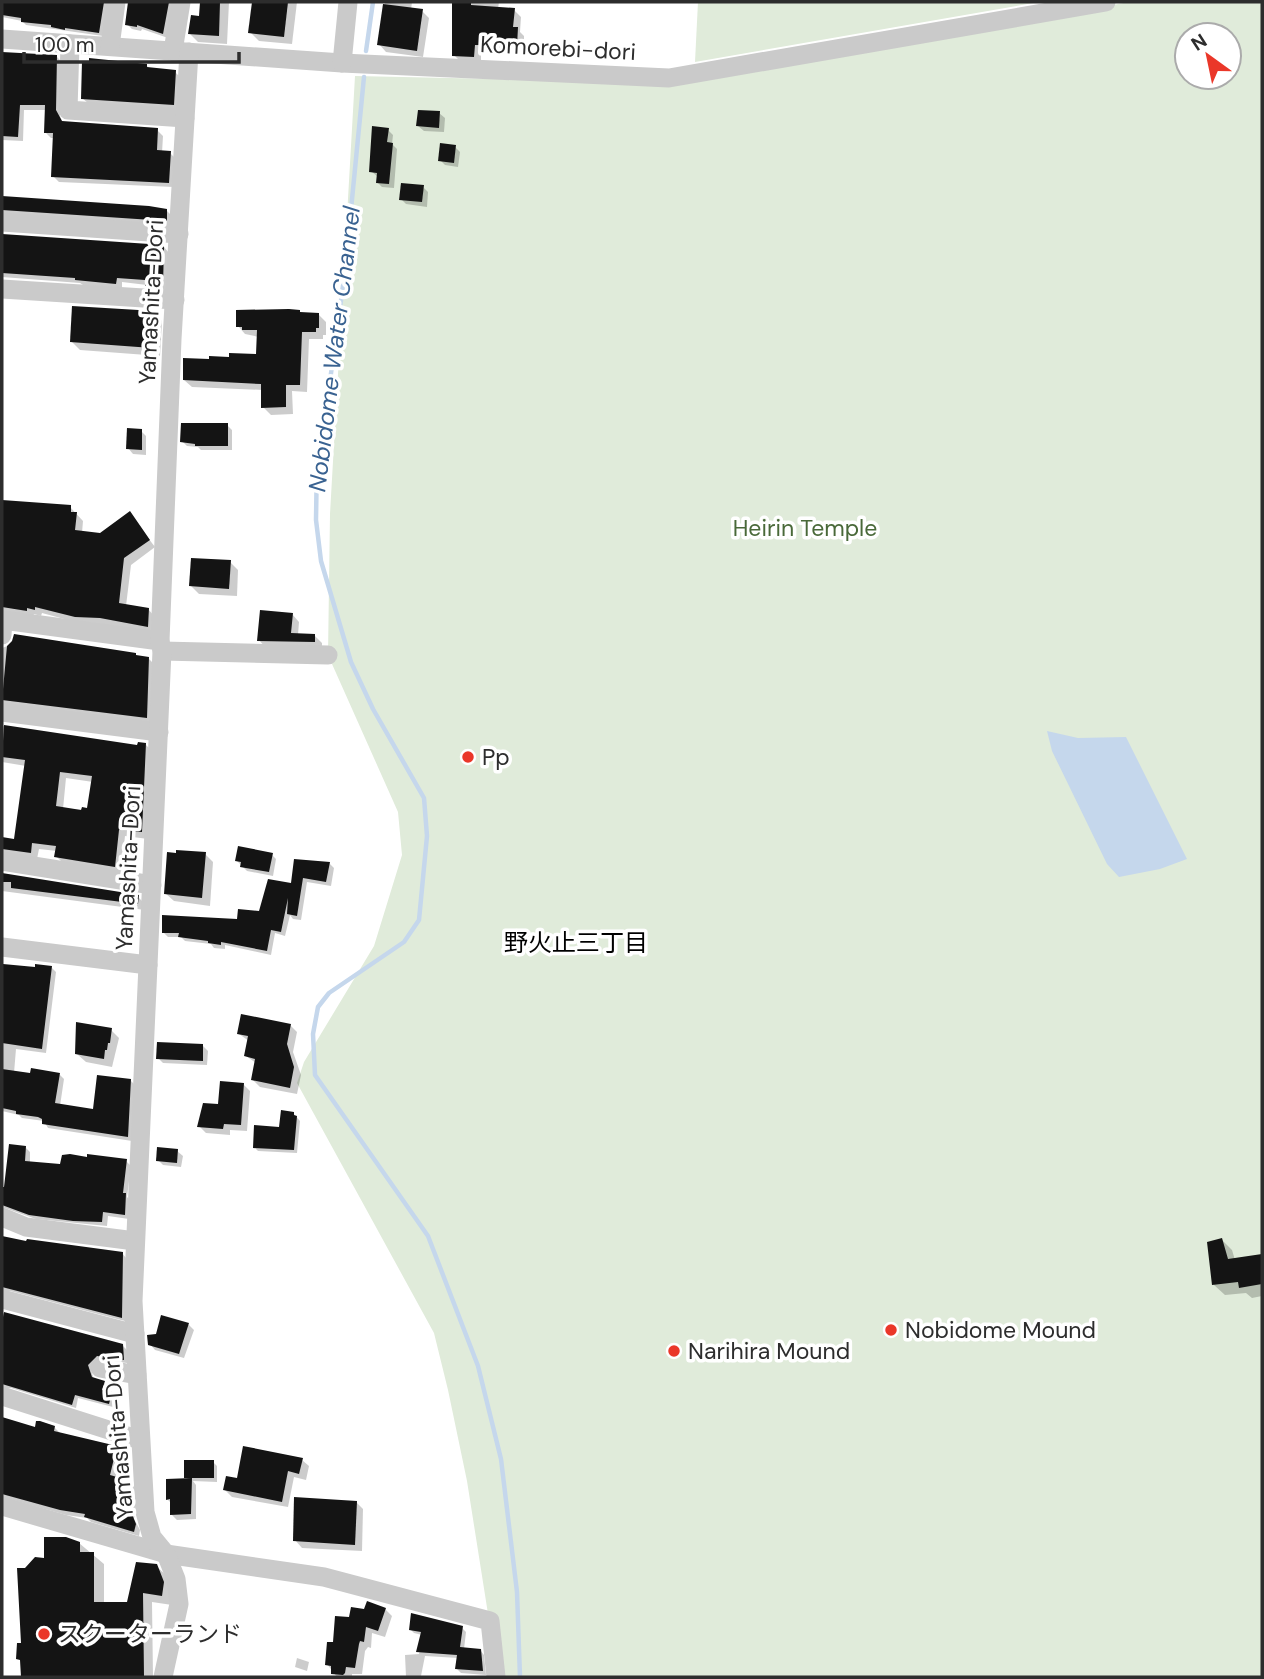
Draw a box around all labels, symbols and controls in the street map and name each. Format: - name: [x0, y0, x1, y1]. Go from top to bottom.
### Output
- scale bar: [24, 21, 240, 65]
- north arrow: [1173, 21, 1243, 91]
- text: N: [1186, 28, 1212, 56]
- street label: Komorebi-dori: [479, 29, 637, 67]
- text: 100 m: [35, 31, 95, 59]
- water label: Nobidome Water Channel: [301, 204, 367, 493]
- street label: Yamashita-Dori: [132, 219, 170, 385]
- park label: Heirin Temple: [733, 513, 877, 543]
- place label: Pp: [482, 742, 510, 772]
- marker: Pp: [460, 749, 476, 765]
- street label: Yamashita-Dori: [109, 785, 147, 951]
- district label: 野火止三丁目: [504, 927, 648, 958]
- place label: Nobidome Mound: [905, 1315, 1096, 1345]
- marker: Nobidome Mound: [883, 1322, 899, 1338]
- place label: Narihira Mound: [688, 1336, 850, 1366]
- marker: Narihira Mound: [666, 1343, 682, 1359]
- street label: Yamashita-Dori: [96, 1354, 140, 1520]
- place label: スクーターランド: [58, 1619, 242, 1649]
- marker: スクーターランド: [36, 1626, 52, 1642]

